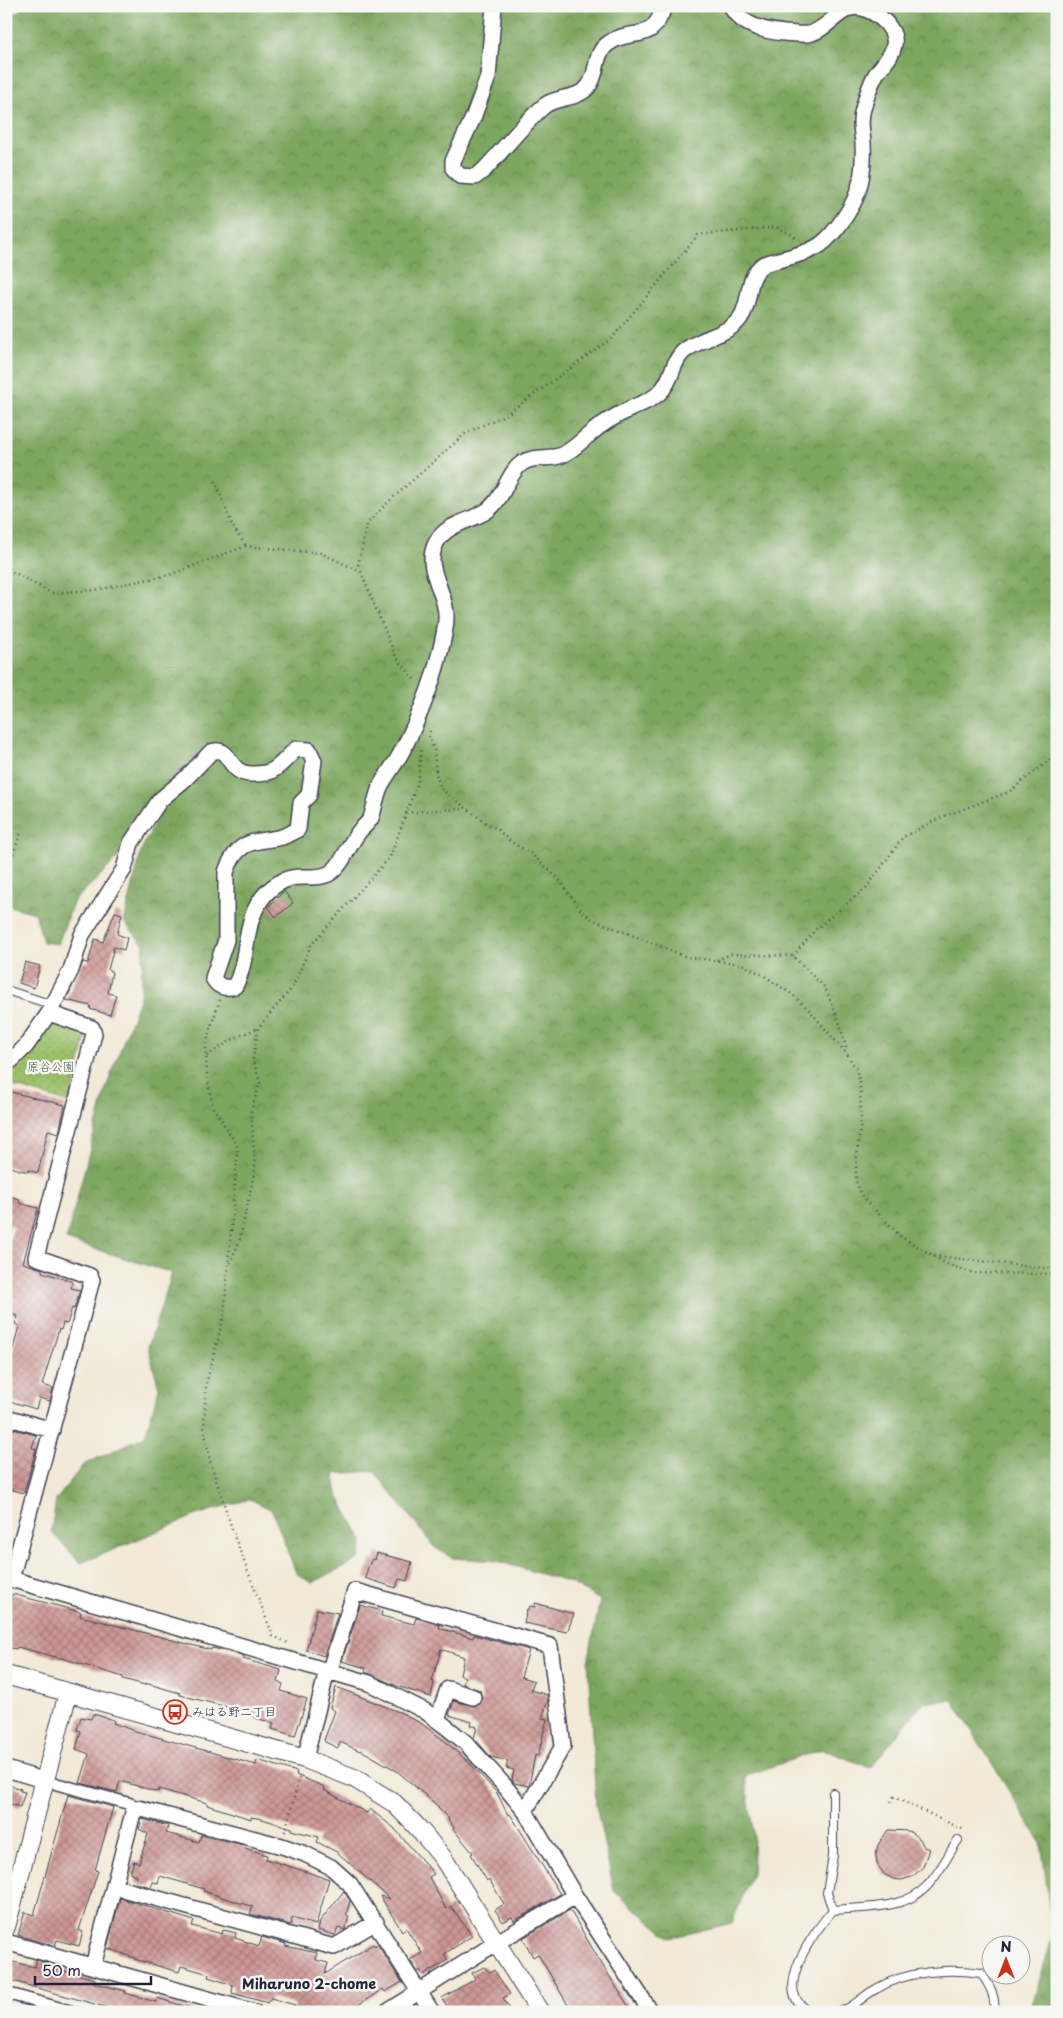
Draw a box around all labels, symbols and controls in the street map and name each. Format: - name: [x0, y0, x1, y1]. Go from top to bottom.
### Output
- park label: 原谷公園: [27, 1057, 75, 1075]
- bus stop icon: みはる野二丁目: [162, 1699, 188, 1725]
- place label: みはる野二丁目: [192, 1702, 276, 1720]
- north arrow: [980, 1936, 1030, 1986]
- text: N: [1000, 1936, 1012, 1957]
- scale bar: [35, 1953, 151, 1985]
- text: 50 m: [42, 1958, 81, 1981]
- district label: Miharuno 2-chome: [242, 1973, 376, 1994]

